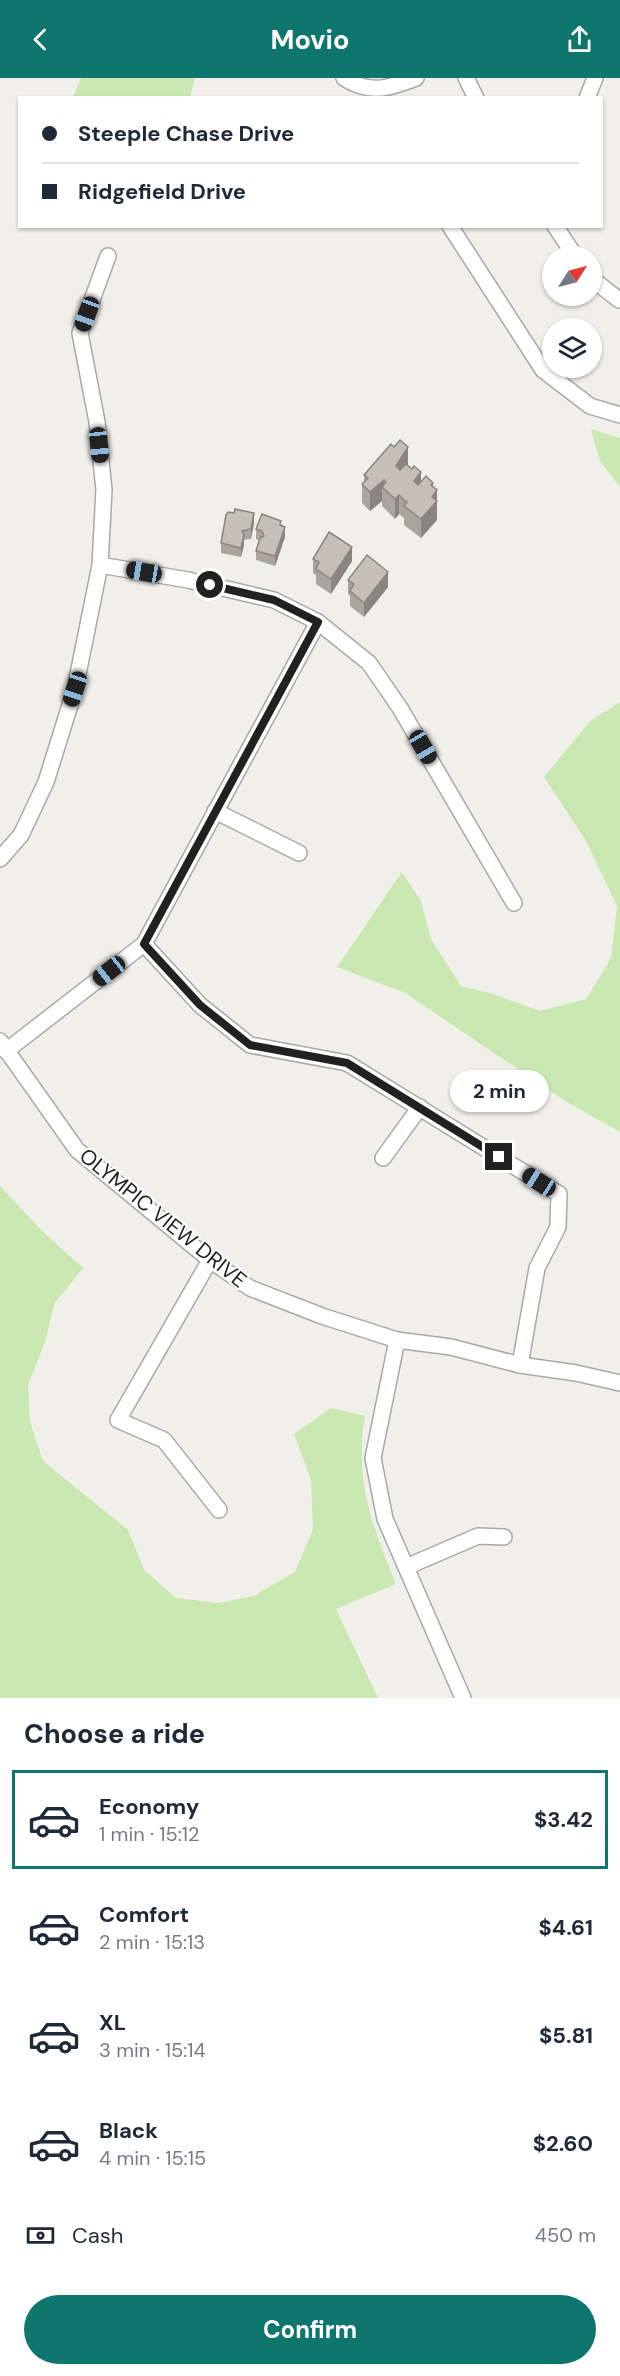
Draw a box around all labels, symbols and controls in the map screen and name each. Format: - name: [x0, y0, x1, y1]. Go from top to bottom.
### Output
- text: Movio: [271, 22, 349, 57]
- icon: back: [24, 23, 57, 56]
- icon: share: [563, 23, 596, 56]
- text: Steeple Chase Drive: [78, 119, 294, 148]
- text: Ridgefield Drive: [78, 177, 246, 206]
- north arrow: [542, 246, 602, 306]
- map controls: [542, 246, 602, 378]
- car: [72, 294, 102, 334]
- button: layers: [542, 318, 602, 378]
- car: [88, 426, 110, 464]
- car: [125, 560, 163, 584]
- route start: [196, 571, 223, 598]
- car: [61, 669, 89, 709]
- car: [406, 727, 440, 767]
- car: [89, 953, 129, 989]
- callout: 2 min: [450, 1070, 548, 1112]
- text: 2 min: [473, 1078, 526, 1104]
- street label: OLYMPIC VIEW DRIVE: [74, 1142, 252, 1294]
- route end: [485, 1143, 512, 1170]
- car: [519, 1165, 559, 1199]
- text: Choose a ride: [24, 1716, 205, 1751]
- text: Economy: [99, 1792, 199, 1821]
- icon: car: [27, 1793, 81, 1847]
- text: $3.42: [534, 1805, 593, 1834]
- text: 1 min · 15:12: [99, 1821, 200, 1847]
- text: Comfort: [99, 1900, 189, 1929]
- icon: car: [27, 1901, 81, 1955]
- text: $4.61: [539, 1913, 593, 1942]
- text: 2 min · 15:13: [99, 1929, 205, 1955]
- text: XL: [99, 2008, 126, 2037]
- icon: car: [27, 2009, 81, 2063]
- text: $5.81: [539, 2021, 593, 2050]
- text: 3 min · 15:14: [99, 2037, 206, 2063]
- text: Black: [99, 2116, 158, 2145]
- icon: car: [27, 2117, 81, 2171]
- text: $2.60: [533, 2129, 593, 2158]
- text: 4 min · 15:15: [99, 2145, 206, 2171]
- icon: cash: [24, 2219, 57, 2252]
- text: Cash: [72, 2221, 123, 2250]
- text: 450 m: [535, 2222, 596, 2248]
- button: Confirm: [24, 2295, 596, 2364]

